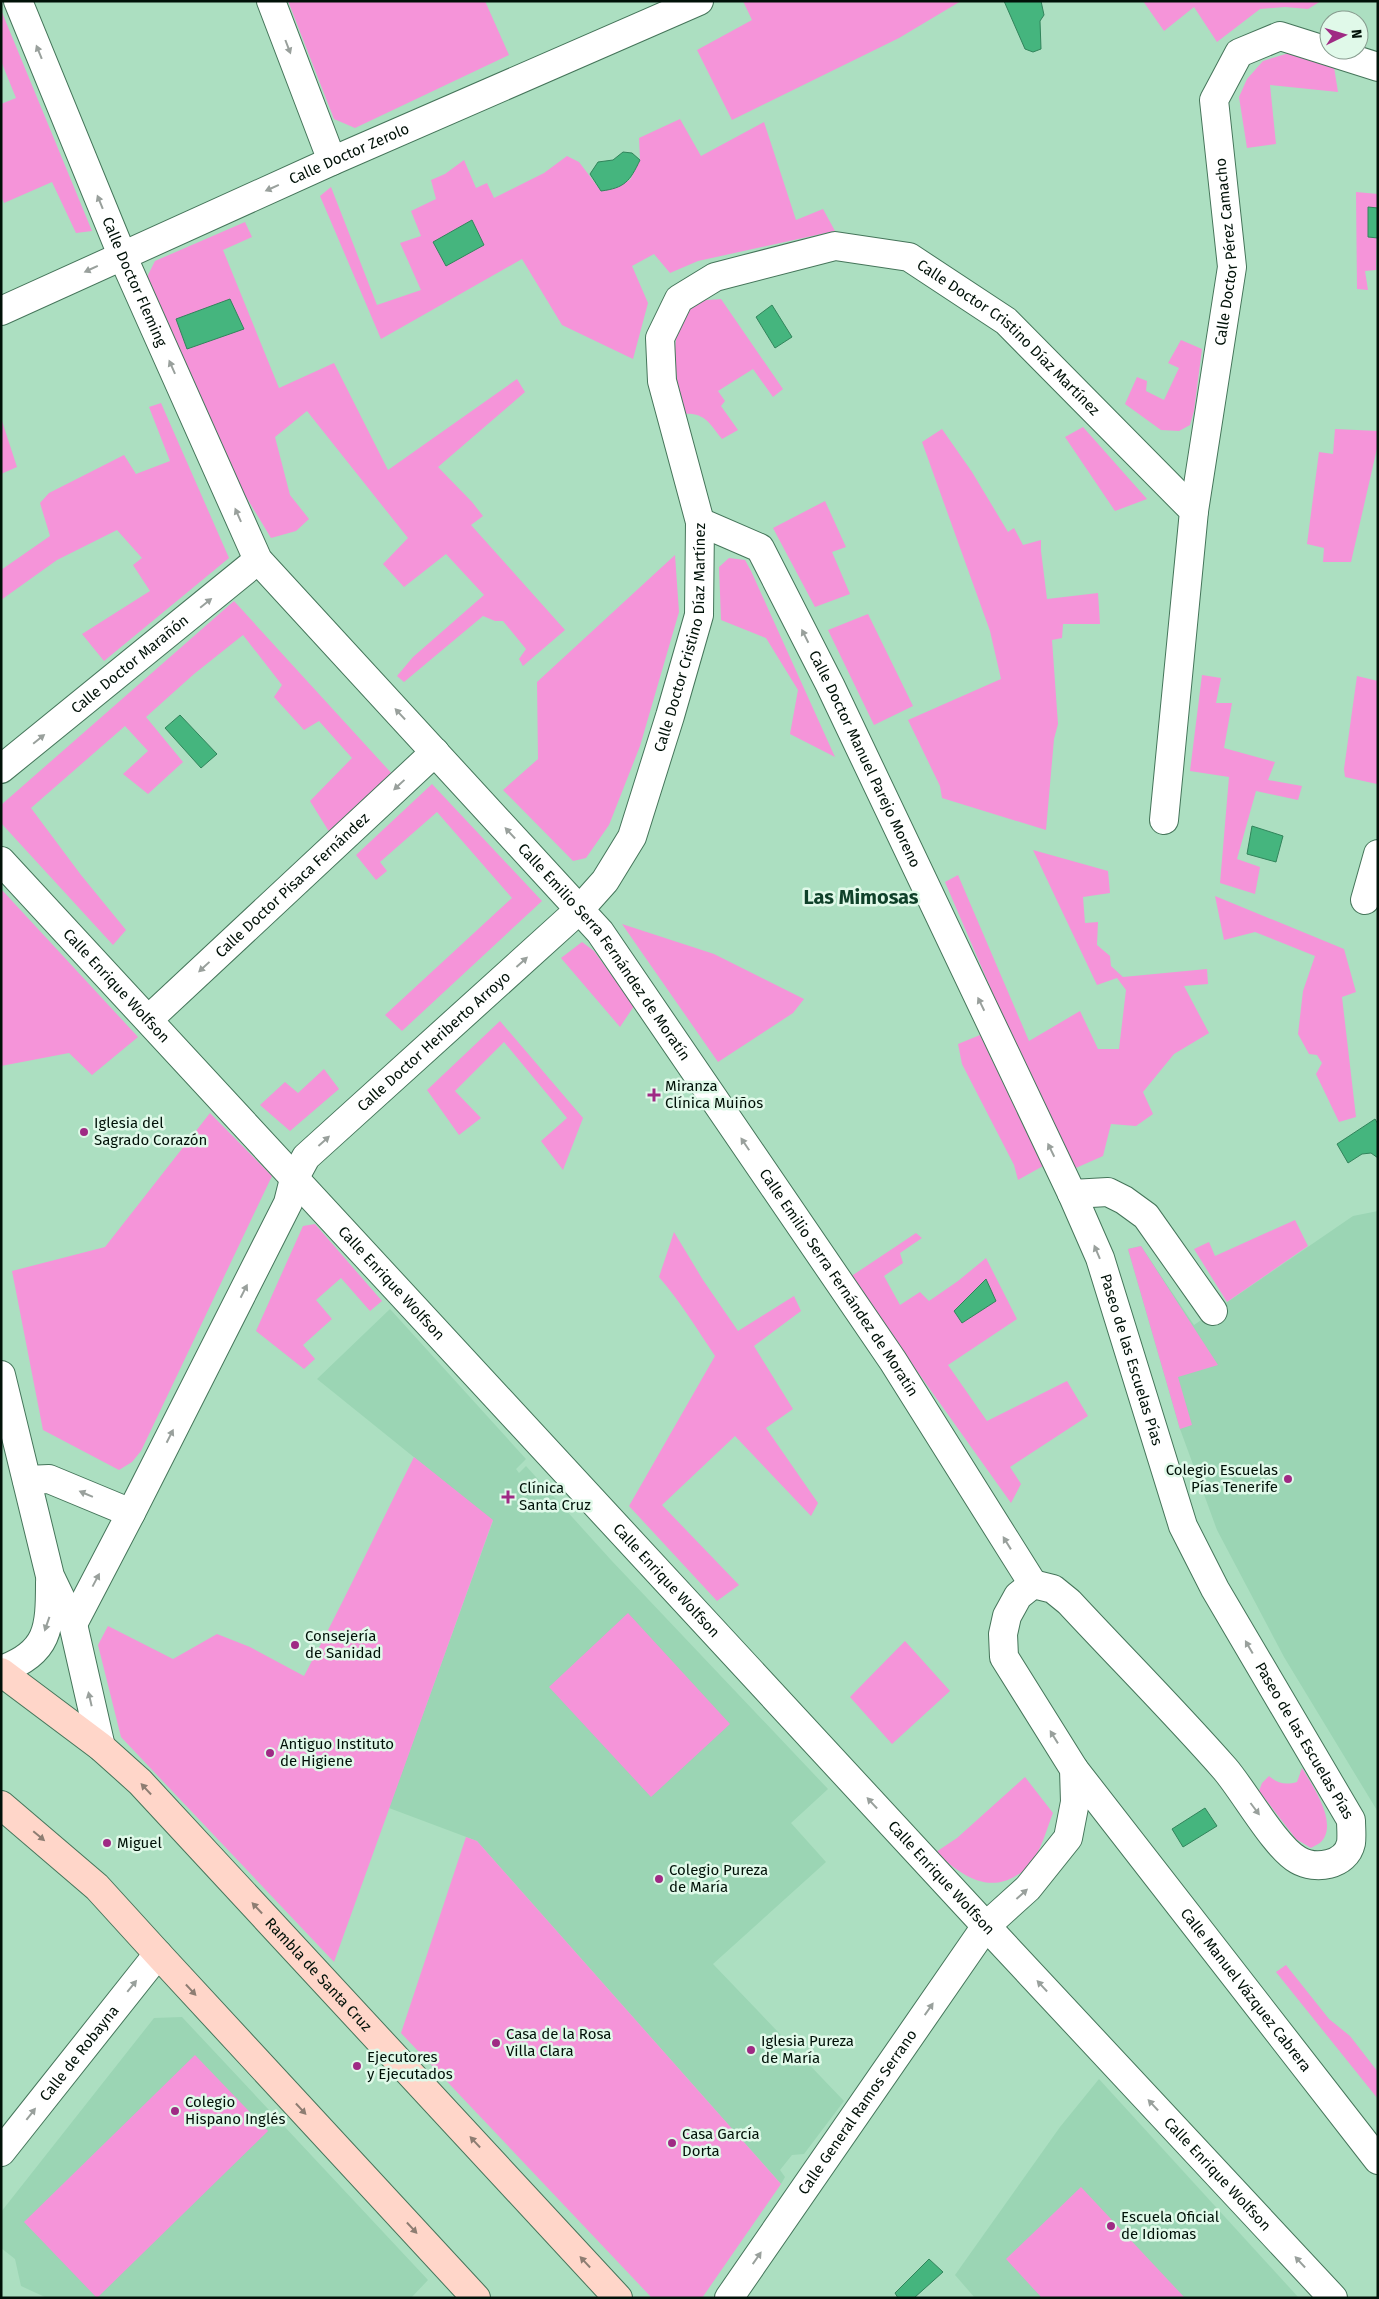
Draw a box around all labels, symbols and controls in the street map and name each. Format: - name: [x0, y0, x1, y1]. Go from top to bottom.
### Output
- north arrow: [1319, 10, 1369, 60]
- text: N: [1348, 29, 1365, 39]
- one-way arrow: [284, 40, 292, 55]
- one-way arrow: [34, 45, 42, 59]
- street label: Calle Doctor Zerolo: [286, 119, 412, 188]
- street label: Calle Doctor Pérez Camacho: [1211, 157, 1241, 347]
- one-way arrow: [265, 185, 279, 193]
- one-way arrow: [96, 194, 104, 209]
- street label: Calle Doctor Fleming: [98, 214, 171, 350]
- street label: Calle Doctor Cristino Díaz Martínez: [913, 256, 1104, 420]
- one-way arrow: [84, 265, 99, 274]
- one-way arrow: [167, 360, 175, 374]
- one-way arrow: [234, 508, 243, 523]
- street label: Calle Doctor Cristino Díaz Martínez: [650, 522, 709, 754]
- one-way arrow: [199, 597, 212, 608]
- street label: Calle Doctor Marañón: [67, 611, 192, 717]
- one-way arrow: [801, 629, 809, 643]
- street label: Calle Doctor Manuel Parejo Moreno: [805, 647, 924, 870]
- one-way arrow: [394, 708, 406, 720]
- one-way arrow: [32, 733, 45, 744]
- one-way arrow: [394, 779, 406, 791]
- street label: Calle Doctor Pisaca Fernández: [212, 809, 373, 961]
- one-way arrow: [504, 828, 516, 840]
- street label: Calle Emilio Serra Fernández de Moratín: [514, 840, 694, 1064]
- district label: Las Mimosas: [803, 885, 919, 909]
- street label: Calle Enrique Wolfson: [59, 925, 174, 1047]
- one-way arrow: [515, 956, 527, 968]
- one-way arrow: [198, 961, 210, 973]
- street label: Calle Doctor Heriberto Arroyo: [354, 967, 514, 1115]
- one-way arrow: [977, 996, 985, 1011]
- place label: Miranza Clínica Muiños: [665, 1077, 763, 1112]
- marker: Miranza Clínica Muiños: [647, 1088, 661, 1102]
- place label: Iglesia del Sagrado Corazón: [94, 1114, 207, 1149]
- marker: Iglesia del Sagrado Corazón: [78, 1126, 90, 1138]
- one-way arrow: [317, 1135, 329, 1147]
- one-way arrow: [740, 1137, 750, 1151]
- one-way arrow: [1047, 1143, 1055, 1157]
- street label: Calle Emilio Serra Fernández de Moratín: [755, 1165, 922, 1400]
- street label: Calle Enrique Wolfson: [334, 1222, 449, 1344]
- one-way arrow: [1093, 1245, 1101, 1259]
- street label: Paseo de las Escuelas Pías: [1096, 1272, 1166, 1448]
- one-way arrow: [240, 1284, 248, 1298]
- one-way arrow: [166, 1429, 174, 1443]
- place label: Colegio Escuelas Pías Tenerife: [1166, 1461, 1278, 1496]
- marker: Colegio Escuelas Pías Tenerife: [1282, 1473, 1294, 1485]
- place label: Clínica Santa Cruz: [519, 1479, 591, 1514]
- one-way arrow: [79, 1490, 94, 1498]
- marker: Clínica Santa Cruz: [501, 1490, 515, 1504]
- street label: Calle Enrique Wolfson: [609, 1520, 724, 1641]
- one-way arrow: [1003, 1536, 1012, 1549]
- one-way arrow: [92, 1573, 100, 1588]
- one-way arrow: [43, 1617, 51, 1632]
- place label: Consejería de Sanidad: [305, 1627, 382, 1662]
- marker: Consejería de Sanidad: [289, 1639, 301, 1651]
- one-way arrow: [1245, 1640, 1254, 1653]
- street label: Paseo de las Escuelas Pías: [1251, 1659, 1357, 1822]
- one-way arrow: [86, 1691, 94, 1707]
- one-way arrow: [1049, 1730, 1058, 1743]
- place label: Antiguo Instituto de Higiene: [280, 1735, 394, 1770]
- marker: Antiguo Instituto de Higiene: [264, 1747, 276, 1759]
- one-way arrow: [140, 1783, 152, 1795]
- one-way arrow: [866, 1798, 878, 1810]
- one-way arrow: [1250, 1802, 1260, 1816]
- street label: Calle Enrique Wolfson: [884, 1817, 999, 1939]
- one-way arrow: [32, 1830, 45, 1841]
- place label: Miguel: [117, 1834, 162, 1852]
- marker: Miguel: [101, 1837, 113, 1849]
- place label: Colegio Pureza de María: [669, 1861, 768, 1896]
- marker: Colegio Pureza de María: [653, 1873, 665, 1885]
- one-way arrow: [1016, 1888, 1028, 1900]
- one-way arrow: [251, 1902, 263, 1914]
- street label: Calle Manuel Vázquez Cabrera: [1177, 1905, 1315, 2075]
- street label: Rambla de Santa Cruz: [261, 1914, 376, 2036]
- one-way arrow: [126, 1980, 137, 1993]
- one-way arrow: [1036, 1981, 1048, 1993]
- one-way arrow: [185, 1983, 197, 1995]
- street label: Calle de Robayna: [36, 2002, 123, 2105]
- one-way arrow: [924, 2002, 934, 2016]
- place label: Casa de la Rosa Villa Clara: [506, 2025, 611, 2060]
- street label: Calle General Ramos Serrano: [794, 2026, 921, 2198]
- place label: Iglesia Pureza de María: [761, 2032, 854, 2067]
- marker: Casa de la Rosa Villa Clara: [490, 2037, 502, 2049]
- marker: Iglesia Pureza de María: [745, 2044, 757, 2056]
- place label: Ejecutores y Ejecutados: [367, 2048, 453, 2083]
- marker: Ejecutores y Ejecutados: [351, 2060, 363, 2072]
- place label: Colegio Hispano Inglés: [185, 2093, 285, 2128]
- one-way arrow: [1147, 2099, 1159, 2111]
- one-way arrow: [295, 2103, 307, 2115]
- marker: Colegio Hispano Inglés: [169, 2105, 181, 2117]
- one-way arrow: [26, 2108, 37, 2121]
- street label: Calle Enrique Wolfson: [1160, 2114, 1275, 2235]
- place label: Casa García Dorta: [682, 2125, 760, 2160]
- one-way arrow: [469, 2137, 481, 2149]
- marker: Casa García Dorta: [666, 2137, 678, 2149]
- place label: Escuela Oficial de Idiomas: [1121, 2208, 1220, 2243]
- marker: Escuela Oficial de Idiomas: [1105, 2220, 1117, 2232]
- one-way arrow: [406, 2222, 418, 2234]
- one-way arrow: [752, 2251, 762, 2264]
- one-way arrow: [579, 2256, 591, 2268]
- one-way arrow: [1294, 2257, 1306, 2269]

